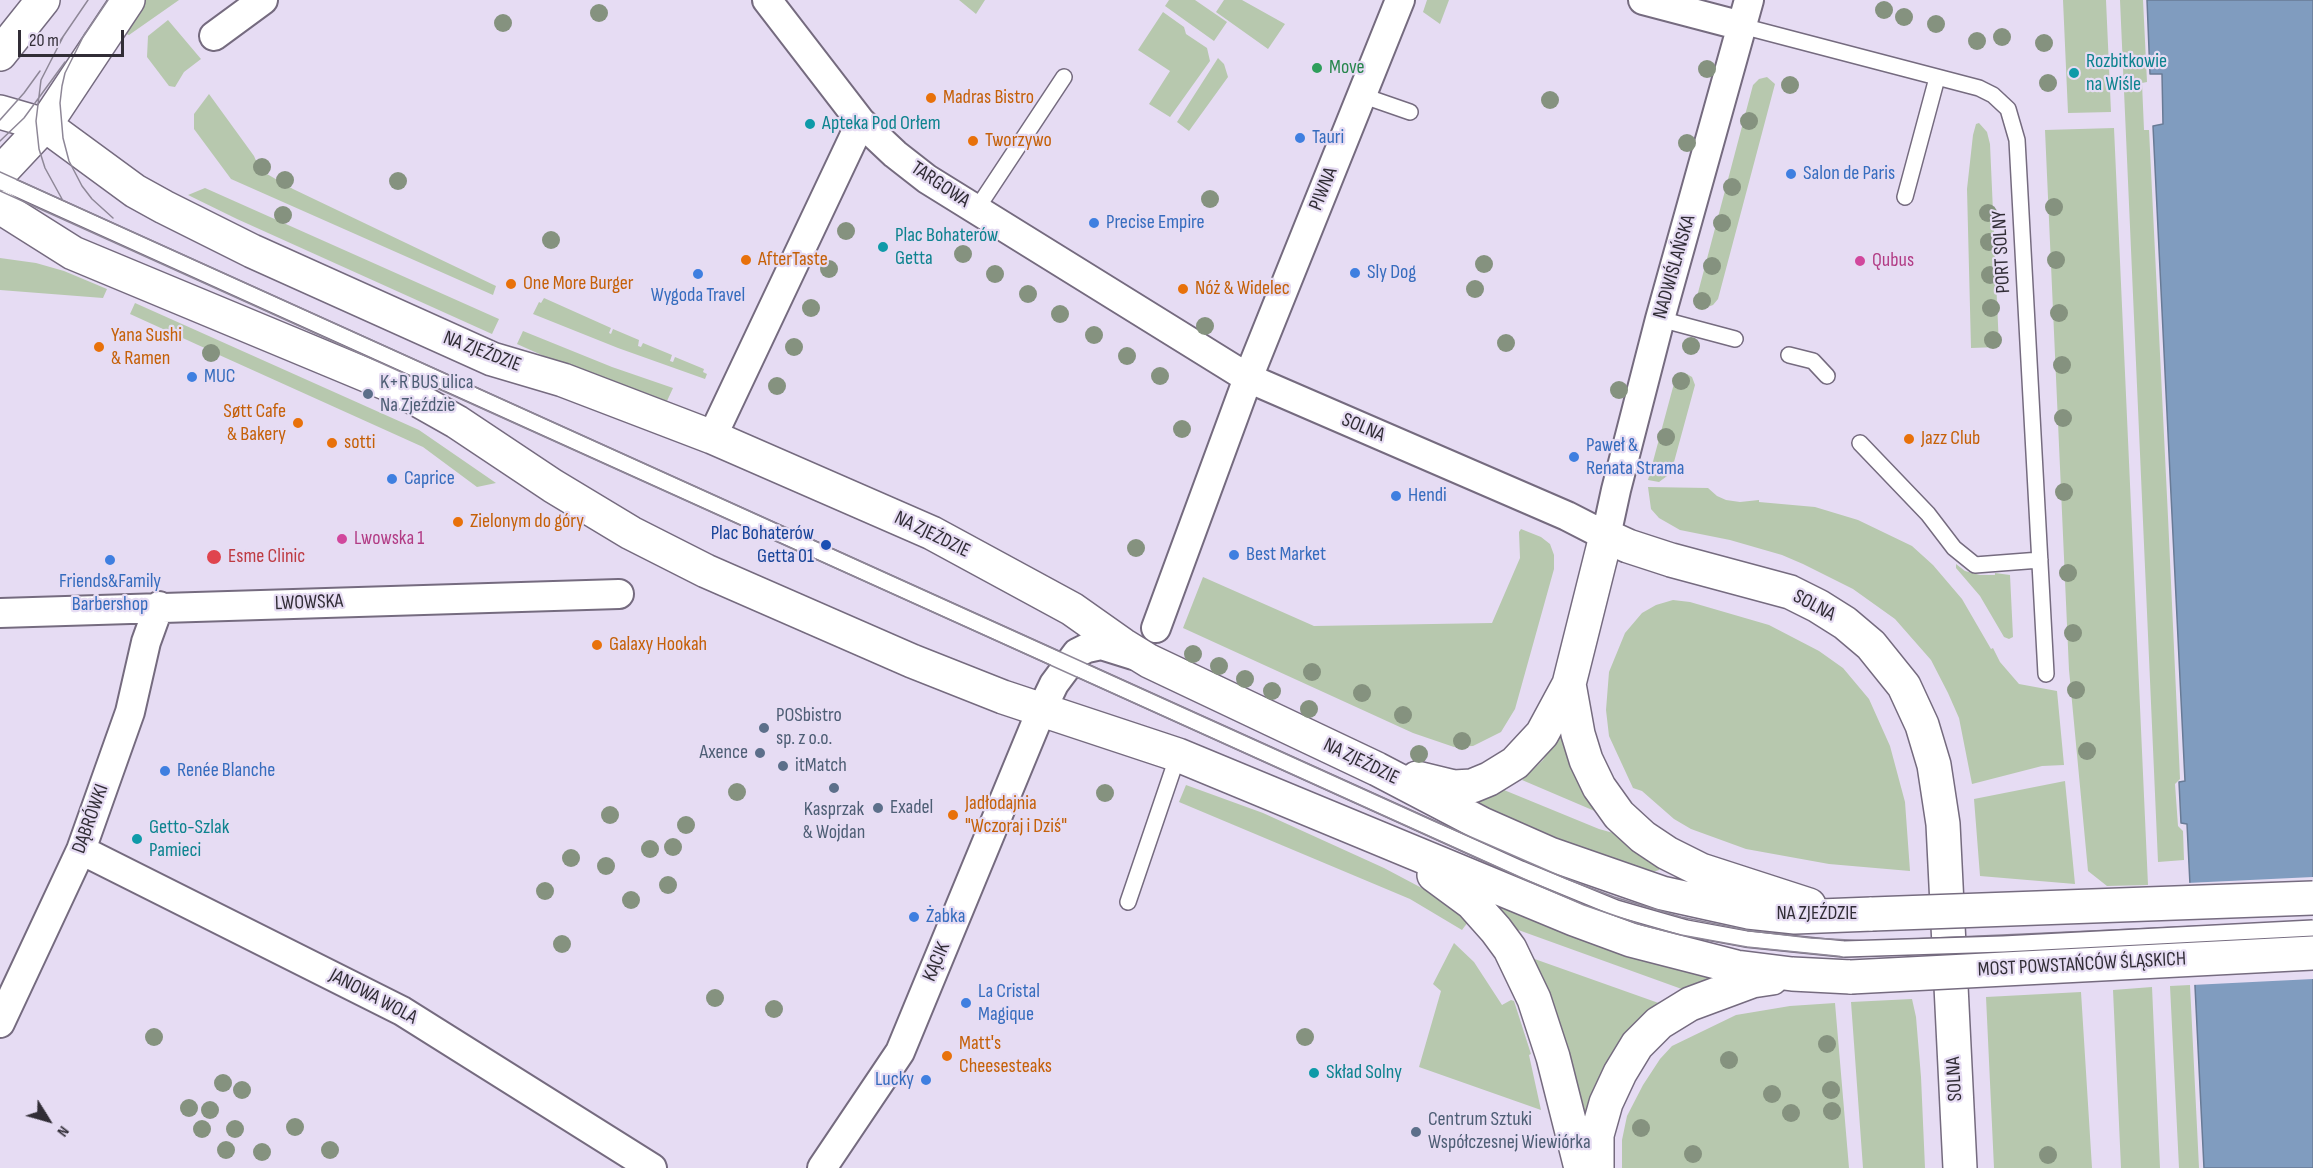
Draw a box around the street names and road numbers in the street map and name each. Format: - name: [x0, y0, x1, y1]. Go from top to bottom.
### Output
- street label: TARGOWA: [906, 157, 974, 213]
- street label: PIWNA: [1305, 164, 1343, 214]
- street label: PORT SOLNY: [1988, 210, 2016, 294]
- street label: NADWIŚLAŃSKA: [1649, 212, 1701, 322]
- street label: NA ZJEŹDZIE: [440, 326, 524, 378]
- street label: SOLNA: [1338, 408, 1388, 448]
- street label: NA ZJEŹDZIE: [890, 506, 974, 564]
- street label: SOLNA: [1789, 585, 1839, 627]
- street label: LWOWSKA: [274, 590, 344, 616]
- street label: NA ZJEŹDZIE: [1319, 733, 1403, 791]
- street label: DĄBRÓWKI: [67, 781, 115, 857]
- street label: NA ZJEŹDZIE: [1776, 902, 1858, 926]
- street label: KĄCIK: [918, 939, 956, 985]
- street label: MOST POWSTAŃCÓW ŚLĄSKICH: [1977, 948, 2187, 982]
- street label: JANOWA WOLA: [325, 964, 421, 1030]
- street label: SOLNA: [1942, 1056, 1968, 1102]

